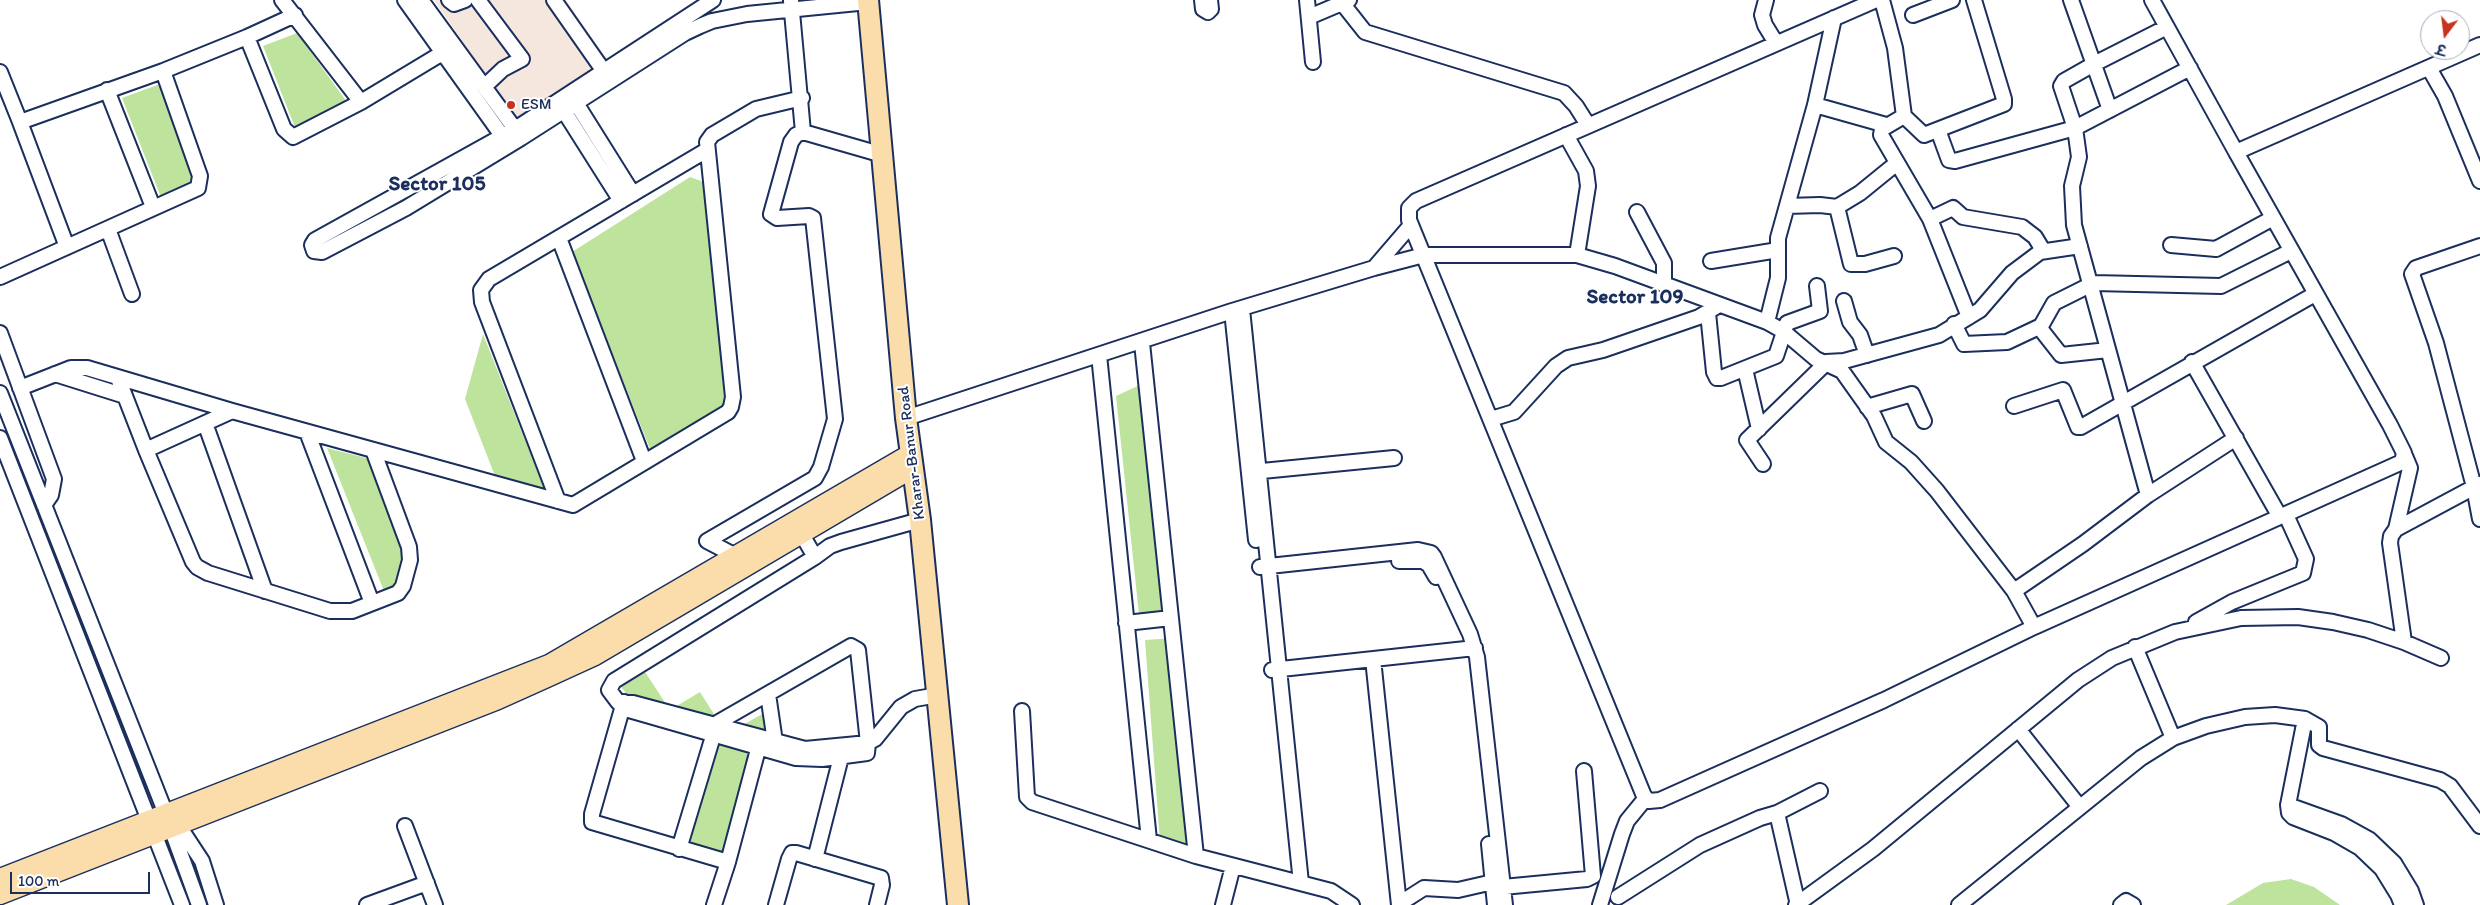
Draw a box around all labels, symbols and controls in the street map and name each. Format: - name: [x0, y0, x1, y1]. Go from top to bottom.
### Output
- north arrow: [2420, 10, 2470, 60]
- text: उ: [2435, 40, 2448, 58]
- place label: ESM: [521, 95, 552, 115]
- marker: ESM: [505, 99, 517, 111]
- district label: Sector 105: [389, 172, 485, 198]
- district label: Sector 109: [1587, 285, 1683, 311]
- street label: Kharar-Banur Road: [894, 385, 930, 521]
- scale bar: [12, 862, 152, 894]
- text: 100 m: [18, 872, 59, 890]

